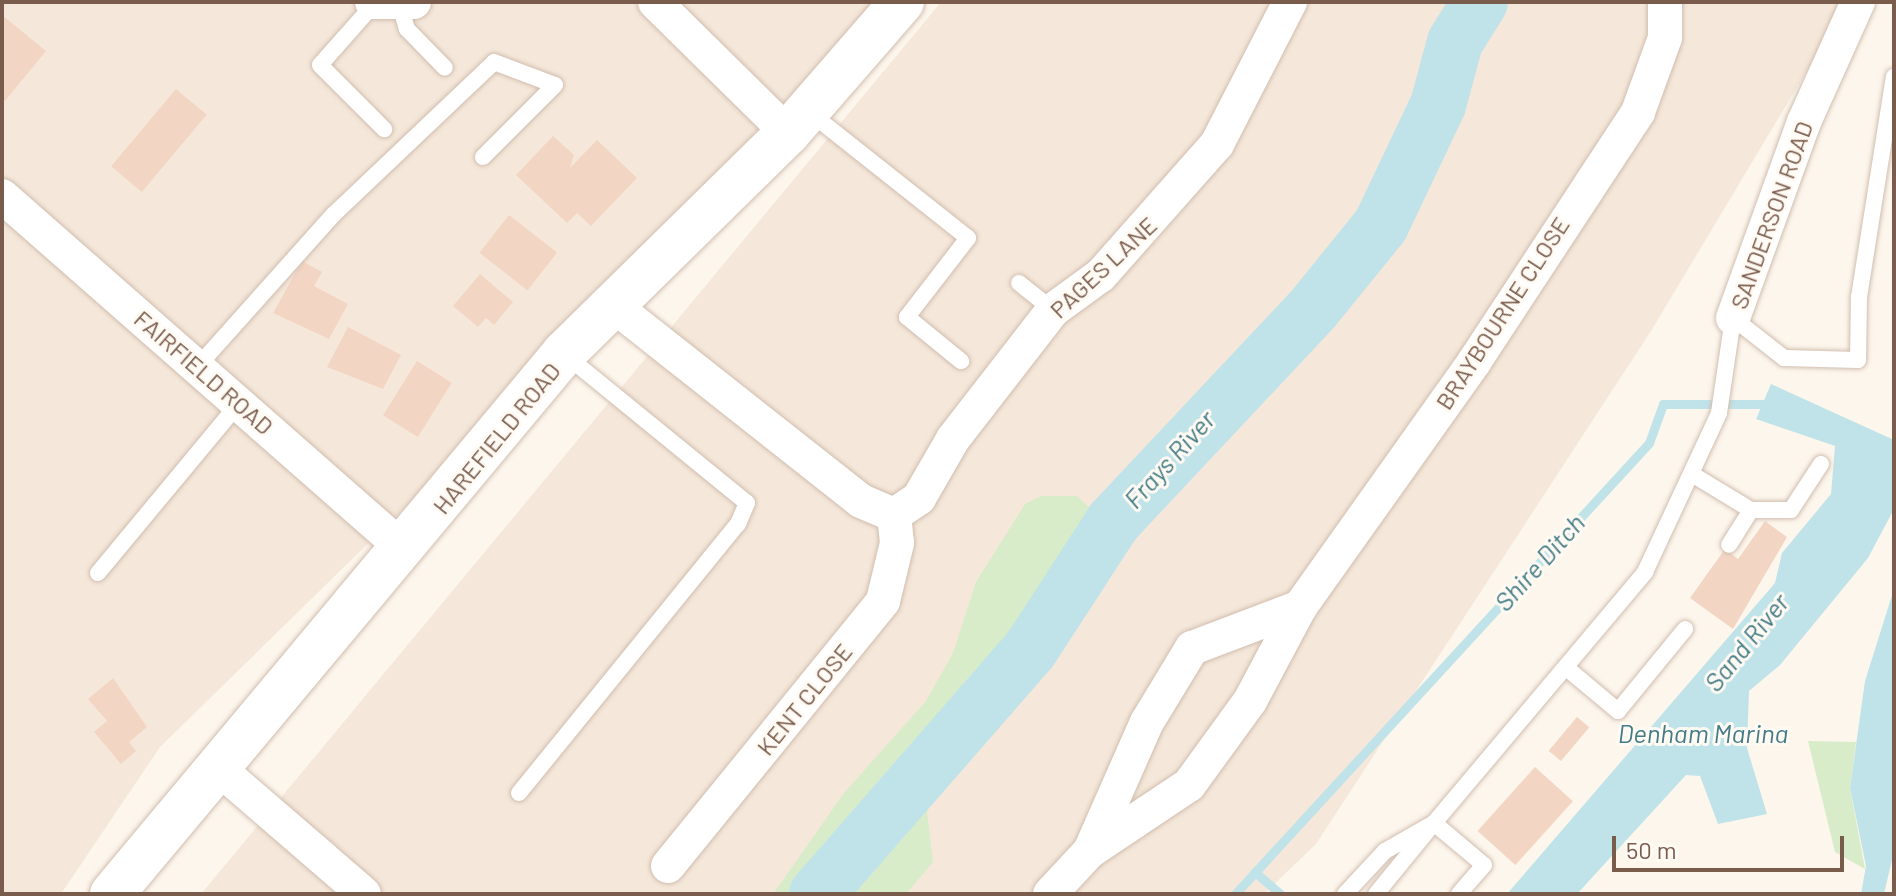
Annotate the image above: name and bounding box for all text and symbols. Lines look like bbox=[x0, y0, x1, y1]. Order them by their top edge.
street label: SANDERSON ROAD bbox=[1724, 117, 1818, 313]
street label: PAGES LANE bbox=[1044, 210, 1162, 324]
street label: BRAYBOURNE CLOSE bbox=[1429, 211, 1575, 415]
street label: FAIRFIELD ROAD bbox=[129, 304, 279, 440]
street label: HAREFIELD ROAD bbox=[426, 357, 566, 519]
water label: Frays River bbox=[1117, 404, 1221, 514]
water label: Shire Ditch bbox=[1487, 507, 1591, 617]
water label: Sand River bbox=[1697, 587, 1795, 697]
street label: KENT CLOSE bbox=[750, 637, 858, 761]
water label: Denham Marina bbox=[1618, 717, 1788, 749]
scale bar bbox=[1616, 820, 1848, 870]
text: 50 m bbox=[1626, 835, 1677, 864]

